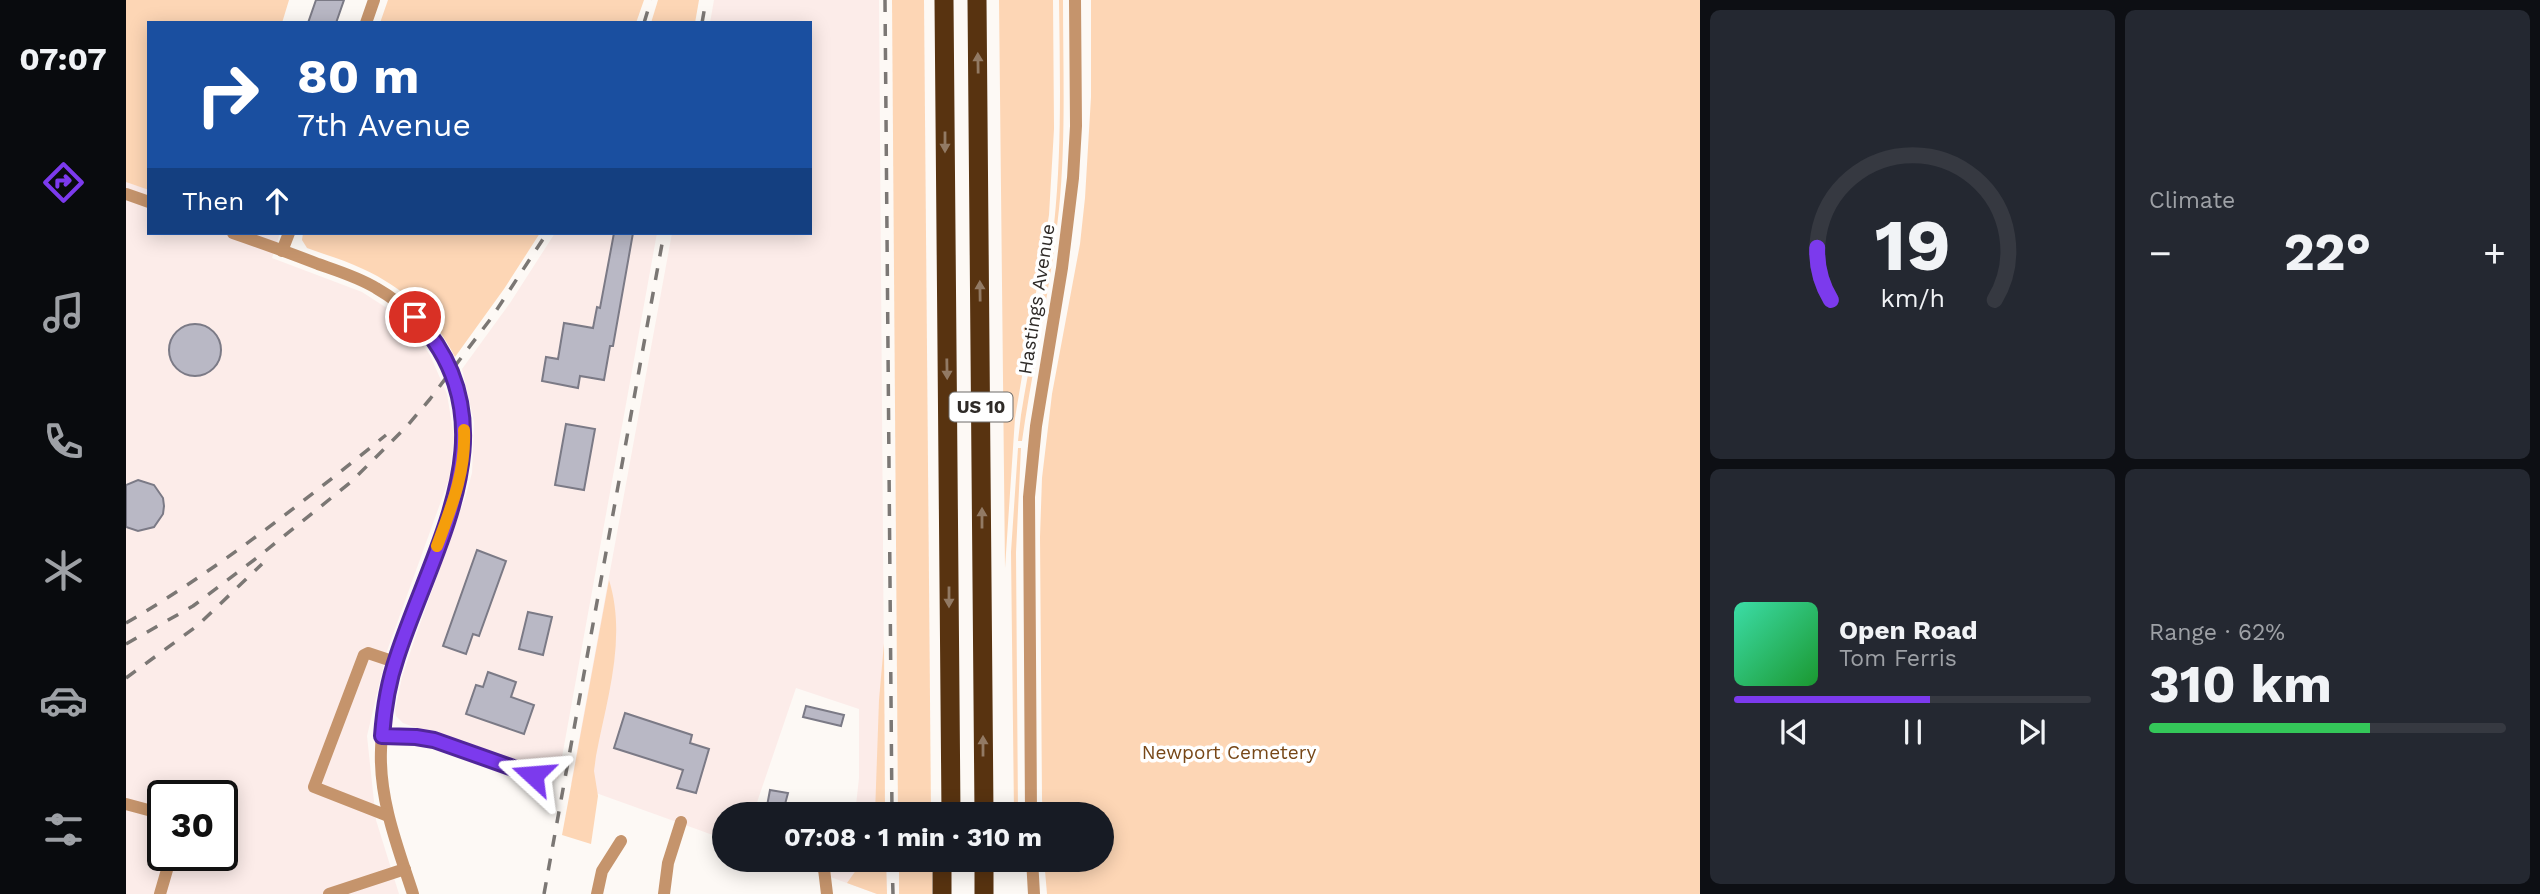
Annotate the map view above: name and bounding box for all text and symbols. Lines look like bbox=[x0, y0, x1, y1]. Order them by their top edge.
text: 07:07 bbox=[19, 40, 107, 78]
text: 80 m bbox=[297, 47, 419, 105]
icon: right bbox=[182, 49, 273, 140]
one-way arrow bbox=[972, 52, 983, 74]
text: 7th Avenue bbox=[297, 106, 471, 144]
one-way arrow bbox=[940, 131, 951, 153]
icon: directions bbox=[39, 158, 88, 207]
icon: ahead bbox=[258, 182, 296, 220]
text: Then bbox=[182, 186, 244, 216]
text: Climate bbox=[2149, 187, 2235, 214]
text: 19 bbox=[1874, 203, 1951, 289]
street label: Hastings Avenue bbox=[1013, 222, 1060, 376]
text: 22° bbox=[2284, 222, 2371, 283]
text: − bbox=[2149, 231, 2172, 275]
text: + bbox=[2483, 231, 2506, 275]
one-way arrow bbox=[974, 279, 986, 301]
text: km/h bbox=[1880, 284, 1945, 313]
pin bbox=[385, 287, 445, 347]
icon: music bbox=[39, 288, 88, 337]
icon: arrive bbox=[396, 298, 434, 336]
one-way arrow bbox=[942, 358, 953, 380]
road number: US 10 bbox=[950, 393, 1012, 422]
icon: phone bbox=[39, 417, 88, 466]
one-way arrow bbox=[976, 507, 988, 529]
icon: climate bbox=[39, 546, 88, 595]
one-way arrow bbox=[943, 586, 955, 608]
text: Open Road bbox=[1839, 615, 1977, 645]
text: Range · 62% bbox=[2149, 619, 2285, 646]
text: Tom Ferris bbox=[1839, 645, 1957, 672]
text: 310 km bbox=[2149, 654, 2332, 715]
icon: car bbox=[39, 676, 88, 725]
icon: previous bbox=[1775, 713, 1813, 751]
icon: pause bbox=[1894, 713, 1932, 751]
icon: next bbox=[2013, 713, 2051, 751]
one-way arrow bbox=[977, 734, 989, 756]
position arrow bbox=[496, 738, 570, 812]
park label: Newport Cemetery bbox=[1142, 741, 1316, 764]
speed limit sign: 30 bbox=[147, 780, 238, 871]
icon: filters bbox=[39, 805, 88, 854]
text: 07:08 · 1 min · 310 m bbox=[784, 822, 1042, 852]

